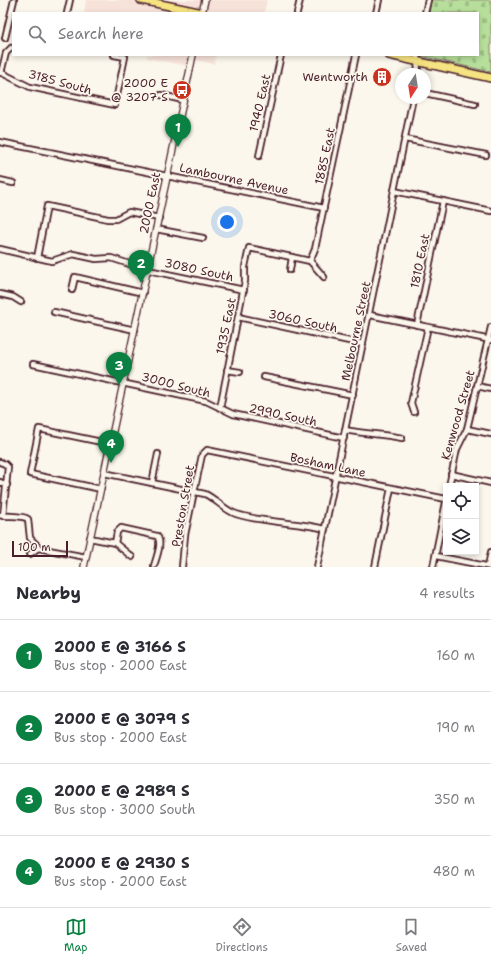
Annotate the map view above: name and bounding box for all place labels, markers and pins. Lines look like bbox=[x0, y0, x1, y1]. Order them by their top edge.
building icon: Wentworth bbox=[371, 66, 393, 88]
place label: Wentworth bbox=[303, 69, 368, 85]
place label: 2000 E @ 3207 S bbox=[111, 75, 168, 105]
bus stop icon: 2000 E @ 3207 S bbox=[171, 79, 193, 101]
pin: 1 bbox=[165, 114, 191, 147]
pin: 2 bbox=[128, 250, 154, 283]
pin: 3 bbox=[106, 352, 132, 385]
pin: 4 bbox=[98, 430, 124, 463]

